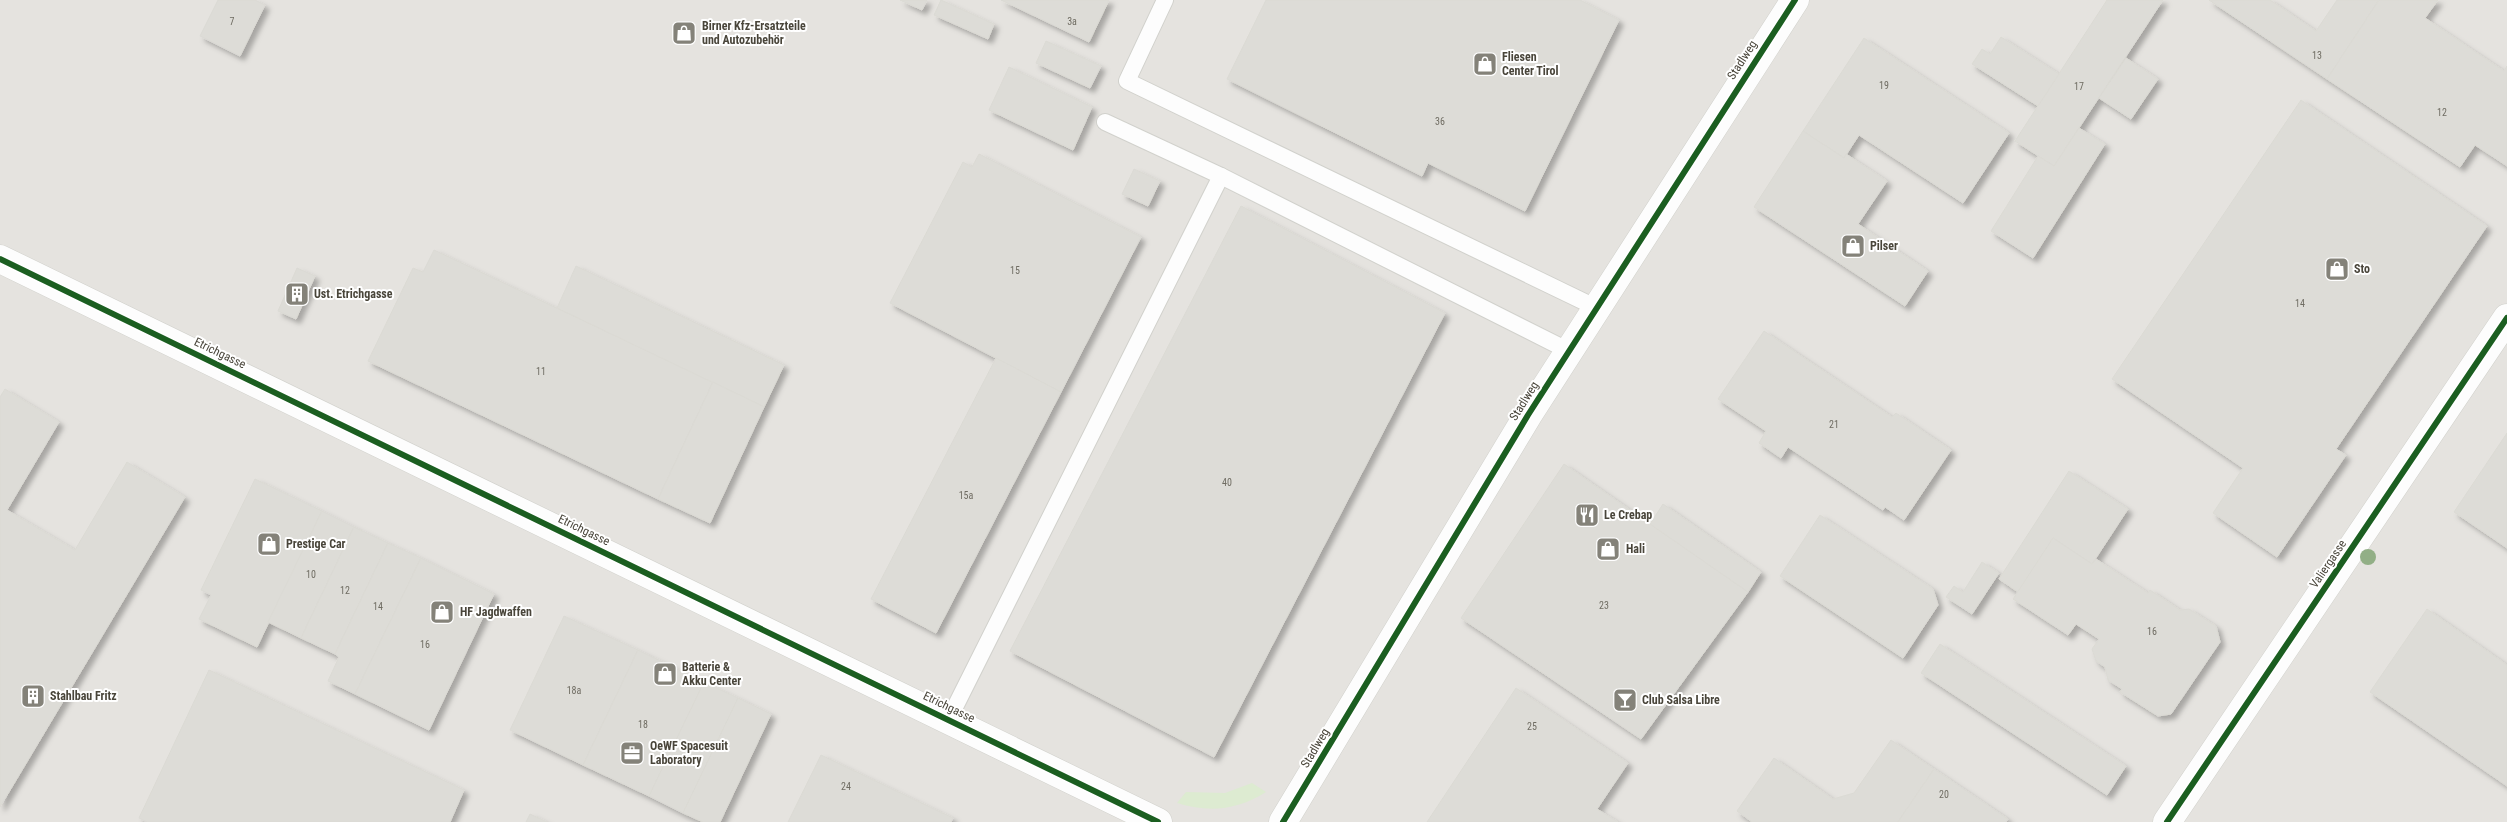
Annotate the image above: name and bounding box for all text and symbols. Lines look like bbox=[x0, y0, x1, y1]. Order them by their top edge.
house number: 7 bbox=[230, 16, 235, 27]
house number: 3a bbox=[1067, 16, 1077, 27]
place label: Birner Kfz-Ersatzteile und Autozubehör bbox=[702, 19, 806, 47]
shop icon: Birner Kfz-Ersatzteile und Autozubehör bbox=[671, 20, 697, 46]
street label: Stadlweg bbox=[1724, 38, 1760, 82]
place label: Fliesen Center Tirol bbox=[1502, 50, 1559, 78]
house number: 13 bbox=[2312, 50, 2322, 61]
shop icon: Fliesen Center Tirol bbox=[1472, 51, 1498, 77]
house number: 19 bbox=[1879, 80, 1889, 91]
house number: 17 bbox=[2074, 81, 2084, 92]
house number: 12 bbox=[2437, 107, 2447, 118]
house number: 36 bbox=[1435, 116, 1445, 127]
shop icon: Pilser bbox=[1840, 233, 1866, 259]
place label: Pilser bbox=[1870, 239, 1898, 253]
shop icon: Sto bbox=[2324, 256, 2350, 282]
place label: Sto bbox=[2354, 262, 2370, 276]
house number: 15 bbox=[1010, 265, 1020, 276]
building icon: Ust. Etrichgasse bbox=[284, 281, 310, 307]
place label: Ust. Etrichgasse bbox=[314, 287, 393, 301]
house number: 14 bbox=[2295, 298, 2305, 309]
street label: Etrichgasse bbox=[192, 335, 248, 372]
house number: 11 bbox=[536, 366, 546, 377]
street label: Stadlweg bbox=[1507, 379, 1542, 423]
house number: 21 bbox=[1829, 419, 1839, 430]
house number: 40 bbox=[1222, 477, 1232, 488]
house number: 15a bbox=[959, 490, 974, 501]
restaurant icon: Le Crebap bbox=[1574, 502, 1600, 528]
place label: Le Crebap bbox=[1604, 508, 1652, 522]
street label: Etrichgasse bbox=[556, 512, 612, 549]
shop icon: Prestige Car bbox=[256, 531, 282, 557]
shop icon: Hali bbox=[1595, 536, 1621, 562]
place label: Prestige Car bbox=[286, 537, 346, 551]
street label: Valiergasse bbox=[2307, 537, 2349, 591]
place label: Hali bbox=[1626, 542, 1645, 556]
house number: 10 bbox=[306, 569, 316, 580]
house number: 12 bbox=[340, 585, 350, 596]
shop icon: HF Jagdwaffen bbox=[429, 599, 455, 625]
house number: 23 bbox=[1599, 600, 1609, 611]
house number: 14 bbox=[373, 601, 383, 612]
place label: HF Jagdwaffen bbox=[460, 605, 532, 619]
house number: 16 bbox=[2147, 626, 2157, 637]
house number: 16 bbox=[420, 639, 430, 650]
place label: Batterie & Akku Center bbox=[682, 660, 741, 688]
shop icon: Batterie & Akku Center bbox=[652, 661, 678, 687]
building icon: Stahlbau Fritz bbox=[20, 683, 46, 709]
house number: 18a bbox=[567, 685, 582, 696]
bar icon: Club Salsa Libre bbox=[1612, 687, 1638, 713]
place label: Stahlbau Fritz bbox=[50, 689, 117, 703]
street label: Etrichgasse bbox=[921, 689, 977, 726]
place label: Club Salsa Libre bbox=[1642, 693, 1720, 707]
house number: 18 bbox=[638, 719, 648, 730]
house number: 25 bbox=[1527, 721, 1537, 732]
street label: Stadlweg bbox=[1298, 726, 1332, 770]
place label: OeWF Spacesuit Laboratory bbox=[650, 739, 728, 767]
office icon: OeWF Spacesuit Laboratory bbox=[619, 740, 645, 766]
house number: 24 bbox=[841, 781, 851, 792]
house number: 20 bbox=[1939, 789, 1949, 800]

